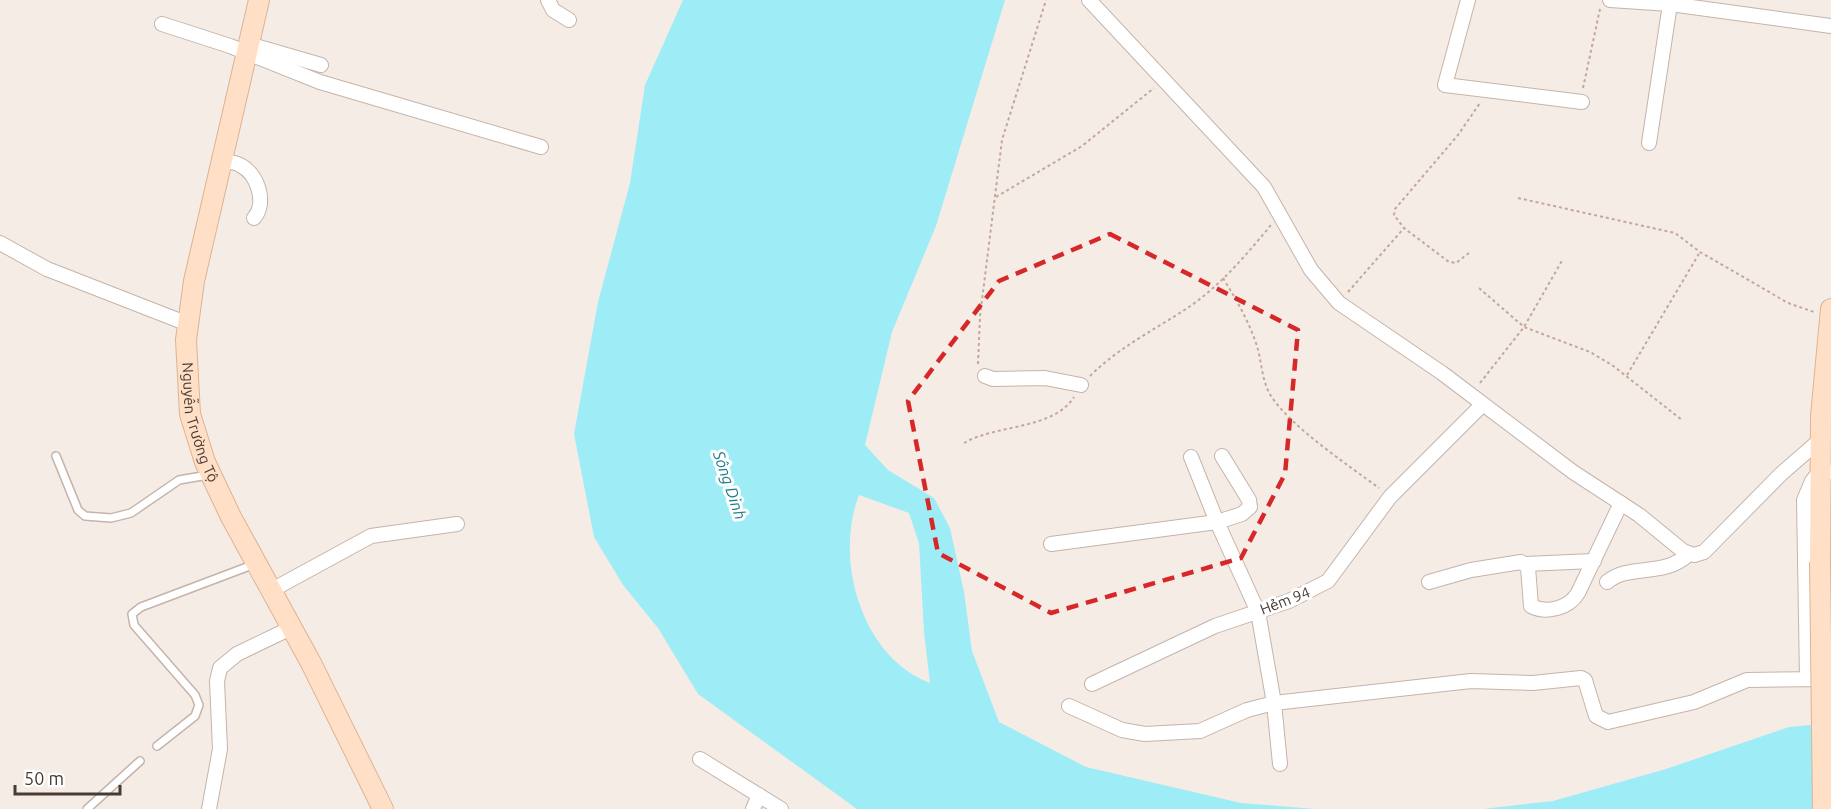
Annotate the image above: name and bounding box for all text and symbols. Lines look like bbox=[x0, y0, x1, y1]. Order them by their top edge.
street label: Nguyễn Trường Tộ bbox=[179, 362, 222, 485]
water label: Sông Dinh bbox=[710, 447, 750, 522]
street label: Hẻm 94 bbox=[1257, 583, 1312, 618]
scale bar bbox=[15, 758, 120, 796]
text: 50 m bbox=[24, 768, 64, 788]

